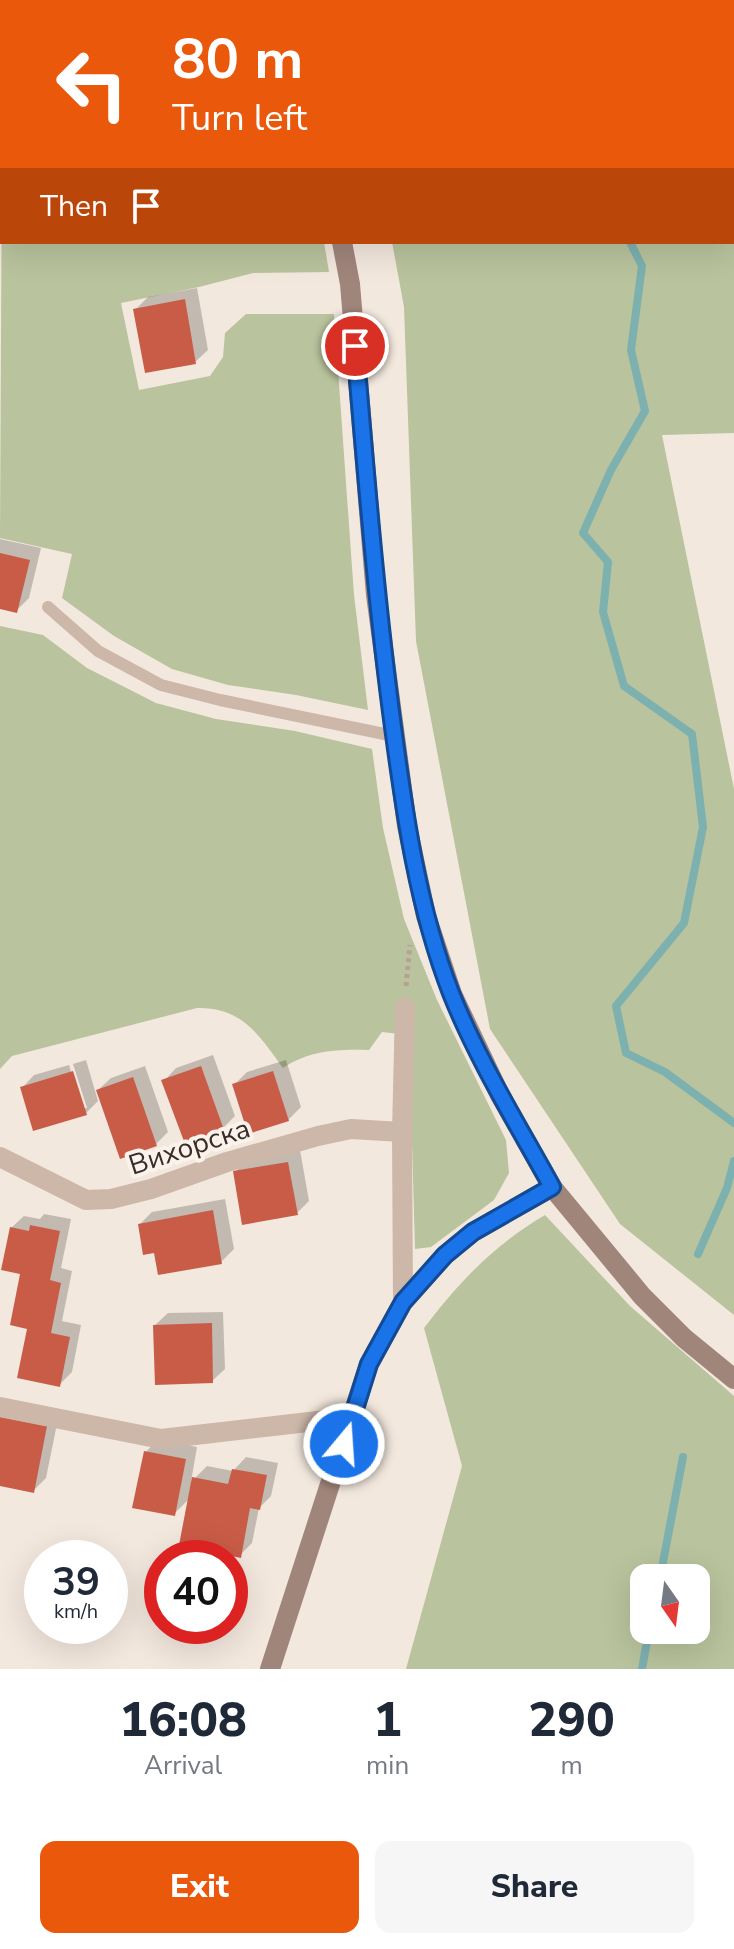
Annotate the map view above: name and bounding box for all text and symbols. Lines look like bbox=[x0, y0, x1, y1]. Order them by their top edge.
text: 80 m bbox=[172, 21, 303, 98]
icon: left bbox=[40, 32, 144, 136]
text: Turn left bbox=[172, 94, 307, 143]
icon: arrive bbox=[124, 184, 168, 228]
text: Then bbox=[40, 186, 108, 227]
pin bbox=[321, 312, 389, 380]
icon: arrive bbox=[333, 324, 377, 368]
street label: Вихорска bbox=[124, 1109, 255, 1184]
position arrow bbox=[302, 1402, 386, 1486]
speed limit sign: 40 bbox=[144, 1540, 248, 1644]
text: 39 bbox=[52, 1555, 100, 1609]
north arrow bbox=[630, 1564, 710, 1644]
map controls bbox=[630, 1564, 710, 1644]
text: km/h bbox=[54, 1598, 98, 1625]
text: 16:08 bbox=[119, 1687, 247, 1753]
text: 1 bbox=[373, 1687, 402, 1753]
text: 290 bbox=[528, 1687, 615, 1753]
text: Arrival bbox=[144, 1748, 222, 1783]
text: min bbox=[366, 1748, 409, 1783]
text: m bbox=[560, 1748, 583, 1783]
button: Exit bbox=[40, 1841, 359, 1933]
button: Share bbox=[375, 1841, 694, 1933]

